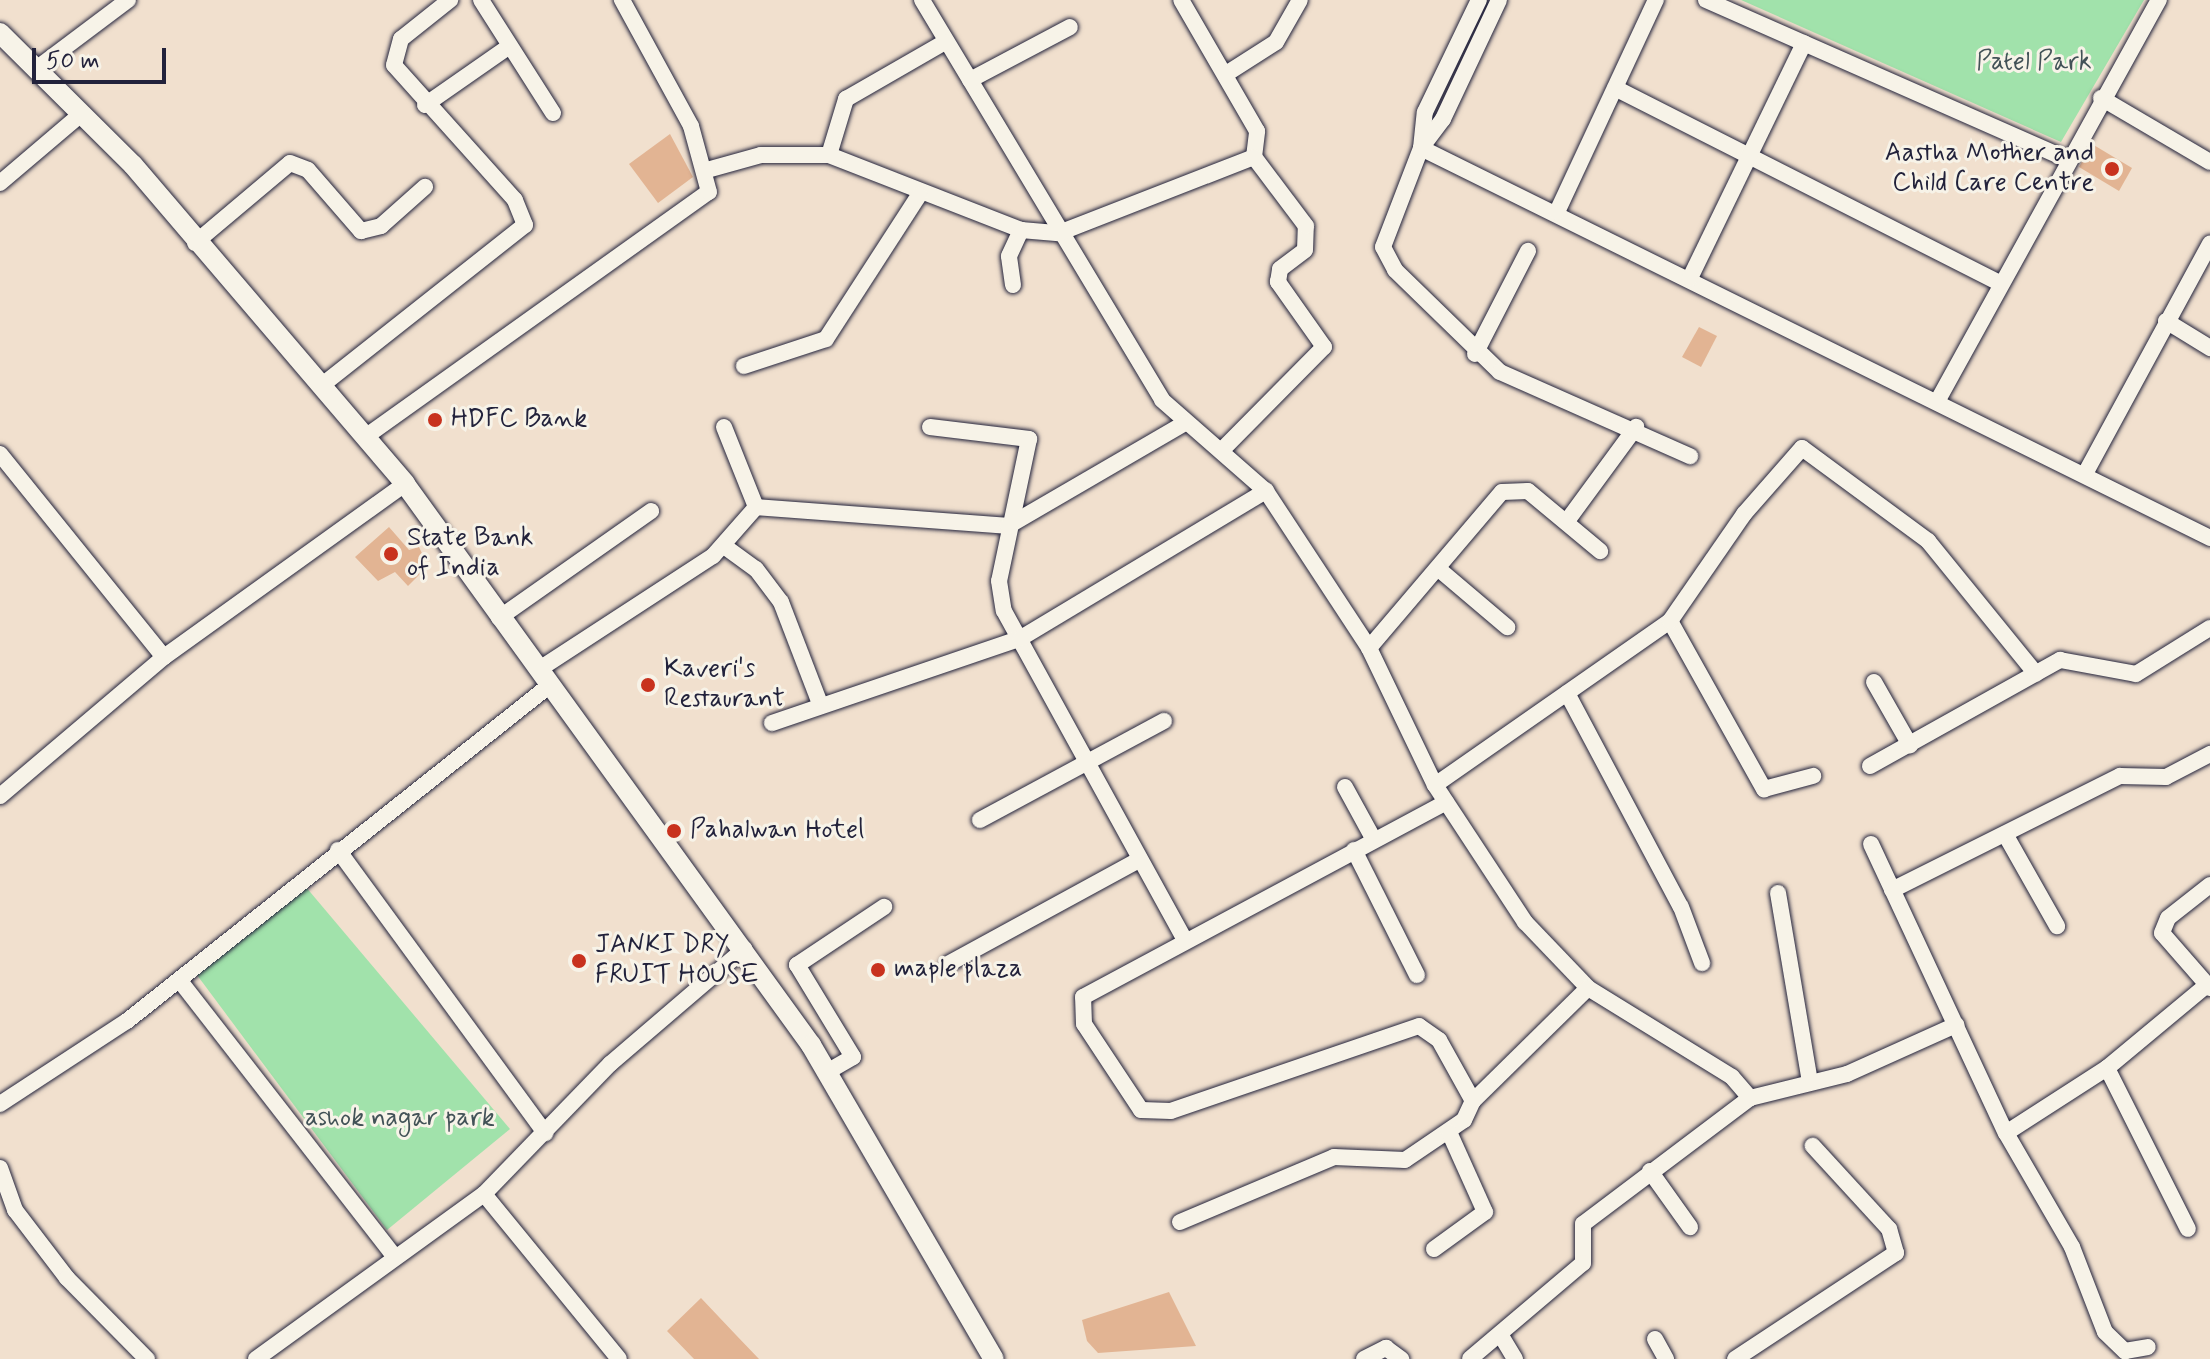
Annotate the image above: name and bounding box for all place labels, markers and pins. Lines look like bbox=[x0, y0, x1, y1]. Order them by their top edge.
place label: Aastha Mother and Child Care Centre bbox=[1887, 138, 2094, 200]
marker: Aastha Mother and Child Care Centre bbox=[2101, 158, 2123, 180]
place label: HDFC Bank bbox=[451, 404, 582, 436]
marker: HDFC Bank bbox=[426, 411, 444, 429]
place label: State Bank of India bbox=[407, 523, 531, 584]
marker: State Bank of India bbox=[382, 545, 400, 563]
place label: Kaveri's Restaurant bbox=[664, 654, 785, 716]
marker: Kaveri's Restaurant bbox=[639, 676, 657, 694]
place label: Pahalwan Hotel bbox=[690, 815, 858, 847]
marker: Pahalwan Hotel bbox=[665, 822, 683, 840]
place label: JANKI DRY FRUIT HOUSE bbox=[595, 930, 757, 992]
marker: JANKI DRY FRUIT HOUSE bbox=[570, 952, 588, 970]
place label: maple plaza bbox=[894, 954, 1020, 986]
marker: maple plaza bbox=[869, 961, 887, 979]

